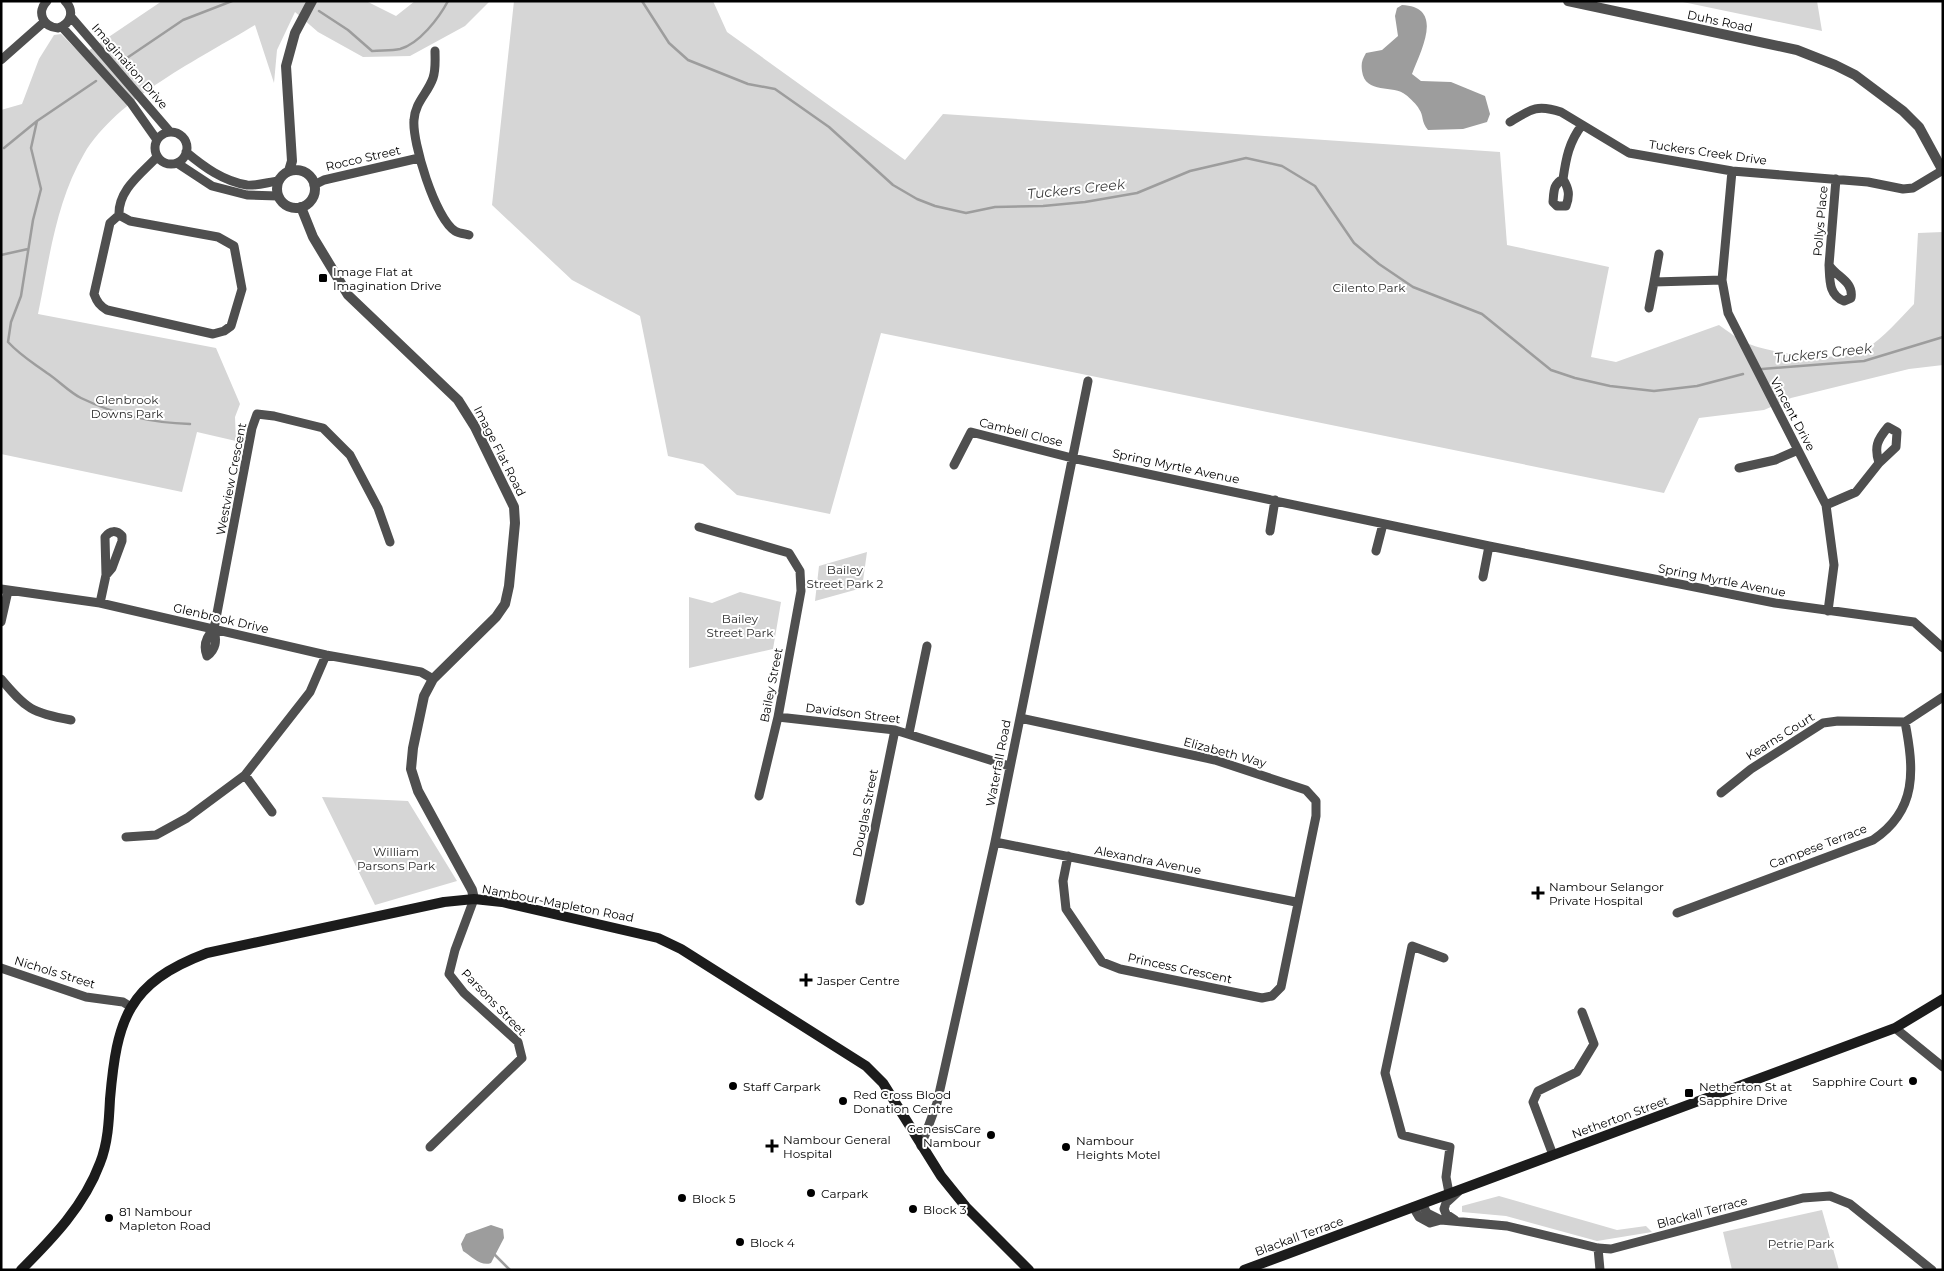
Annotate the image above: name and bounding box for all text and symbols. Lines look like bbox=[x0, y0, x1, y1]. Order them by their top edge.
street label: Duhs Road bbox=[1686, 7, 1754, 35]
street label: Imagination Drive bbox=[89, 20, 171, 112]
street label: Tuckers Creek Drive bbox=[1648, 136, 1768, 168]
street label: Rocco Street bbox=[324, 142, 402, 174]
water label: Tuckers Creek bbox=[1026, 175, 1127, 203]
street label: Pollys Place bbox=[1809, 185, 1831, 257]
place label: Image Flat at Imagination Drive bbox=[333, 264, 441, 293]
marker: Image Flat at Imagination Drive bbox=[317, 272, 329, 284]
park label: Cilento Park bbox=[1332, 280, 1406, 295]
water label: Tuckers Creek bbox=[1773, 339, 1874, 367]
street label: Vincent Drive bbox=[1767, 375, 1819, 453]
park label: Glenbrook Downs Park bbox=[91, 392, 164, 421]
street label: Image Flat Road bbox=[471, 403, 529, 499]
street label: Cambell Close bbox=[978, 414, 1064, 450]
street label: Westview Crescent bbox=[213, 421, 249, 536]
street label: Spring Myrtle Avenue bbox=[1111, 445, 1241, 487]
street label: Spring Myrtle Avenue bbox=[1657, 560, 1787, 600]
park label: Bailey Street Park 2 bbox=[807, 562, 884, 591]
street label: Glenbrook Drive bbox=[172, 600, 270, 636]
park label: Bailey Street Park bbox=[707, 611, 774, 640]
street label: Bailey Street bbox=[756, 646, 786, 724]
street label: Davidson Street bbox=[805, 700, 902, 726]
street label: Kearns Court bbox=[1743, 709, 1817, 763]
street label: Waterfall Road bbox=[982, 718, 1014, 808]
street label: Elizabeth Way bbox=[1182, 734, 1269, 770]
street label: Douglas Street bbox=[849, 768, 881, 858]
street label: Campese Terrace bbox=[1767, 820, 1869, 872]
street label: Alexandra Avenue bbox=[1093, 842, 1203, 878]
park label: William Parsons Park bbox=[357, 844, 436, 873]
place label: Nambour Selangor Private Hospital bbox=[1549, 879, 1664, 908]
street label: Nambour-Mapleton Road bbox=[481, 881, 635, 925]
marker: Nambour Selangor Private Hospital bbox=[1531, 886, 1545, 900]
street label: Princess Crescent bbox=[1126, 950, 1234, 986]
street label: Nichols Street bbox=[13, 953, 97, 991]
street label: Parsons Street bbox=[458, 965, 530, 1039]
marker: Jasper Centre bbox=[799, 973, 813, 987]
place label: Jasper Centre bbox=[816, 973, 900, 988]
place label: Sapphire Court bbox=[1812, 1074, 1903, 1089]
marker: Sapphire Court bbox=[1907, 1075, 1919, 1087]
place label: Staff Carpark bbox=[743, 1079, 822, 1094]
place label: Netherton St at Sapphire Drive bbox=[1699, 1079, 1792, 1108]
marker: Staff Carpark bbox=[727, 1080, 739, 1092]
place label: Red Cross Blood Donation Centre bbox=[853, 1087, 953, 1116]
marker: Netherton St at Sapphire Drive bbox=[1683, 1087, 1695, 1099]
street label: Netherton Street bbox=[1570, 1092, 1671, 1141]
marker: Red Cross Blood Donation Centre bbox=[837, 1095, 849, 1107]
place label: GenesisCare Nambour bbox=[907, 1121, 981, 1150]
marker: GenesisCare Nambour bbox=[985, 1129, 997, 1141]
place label: Nambour General Hospital bbox=[783, 1132, 891, 1161]
place label: Nambour Heights Motel bbox=[1076, 1133, 1161, 1162]
marker: Nambour General Hospital bbox=[765, 1139, 779, 1153]
marker: Nambour Heights Motel bbox=[1060, 1141, 1072, 1153]
place label: Carpark bbox=[821, 1186, 869, 1201]
marker: Carpark bbox=[805, 1187, 817, 1199]
place label: Block 5 bbox=[692, 1191, 736, 1206]
marker: Block 5 bbox=[676, 1192, 688, 1204]
street label: Blackall Terrace bbox=[1655, 1193, 1749, 1231]
place label: Block 3 bbox=[923, 1202, 967, 1217]
marker: Block 3 bbox=[907, 1203, 919, 1215]
place label: 81 Nambour Mapleton Road bbox=[119, 1204, 211, 1233]
marker: 81 Nambour Mapleton Road bbox=[103, 1212, 115, 1224]
street label: Blackall Terrace bbox=[1253, 1213, 1345, 1259]
place label: Block 4 bbox=[750, 1235, 795, 1250]
marker: Block 4 bbox=[734, 1236, 746, 1248]
park label: Petrie Park bbox=[1768, 1236, 1835, 1251]

